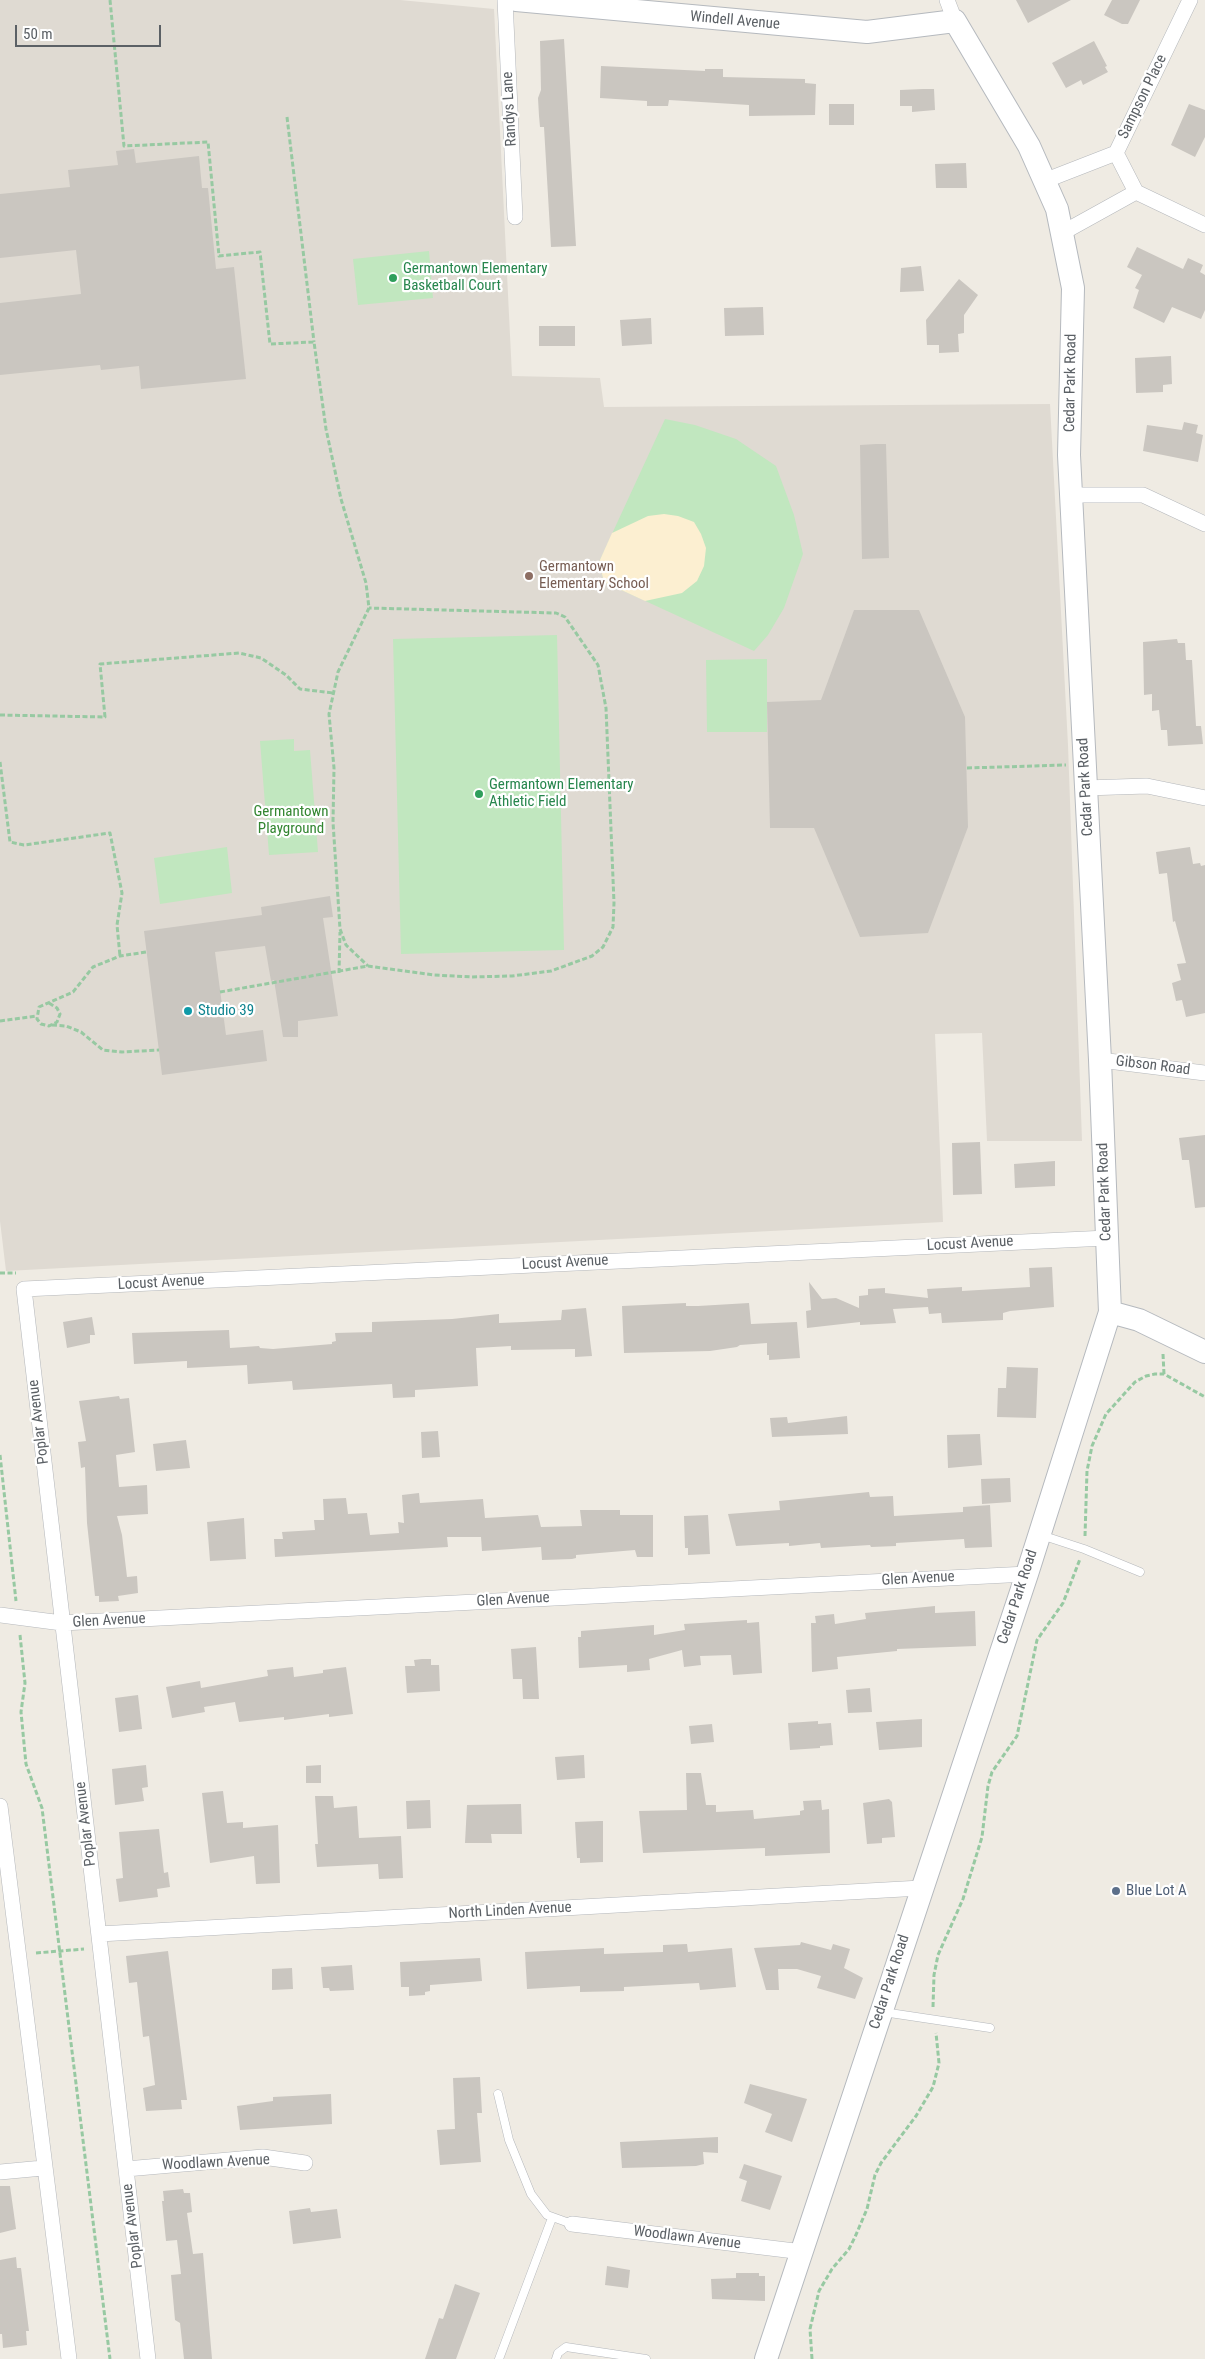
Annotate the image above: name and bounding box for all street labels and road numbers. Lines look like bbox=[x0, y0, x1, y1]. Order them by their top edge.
street label: Windell Avenue bbox=[689, 8, 781, 34]
street label: Sampson Place bbox=[1115, 52, 1171, 142]
street label: Randys Lane bbox=[499, 71, 521, 147]
street label: Cedar Park Road bbox=[1061, 334, 1081, 432]
street label: Cedar Park Road bbox=[1074, 737, 1098, 837]
street label: Gibson Road bbox=[1115, 1053, 1191, 1079]
street label: Cedar Park Road bbox=[1094, 1142, 1116, 1242]
street label: Locust Avenue bbox=[926, 1233, 1014, 1255]
street label: Locust Avenue bbox=[521, 1252, 609, 1274]
street label: Locust Avenue bbox=[117, 1272, 205, 1294]
street label: Poplar Avenue bbox=[25, 1379, 53, 1465]
street label: Cedar Park Road bbox=[994, 1547, 1042, 1647]
street label: Glen Avenue bbox=[881, 1568, 955, 1590]
street label: Glen Avenue bbox=[476, 1589, 550, 1611]
street label: Glen Avenue bbox=[72, 1610, 146, 1632]
street label: Poplar Avenue bbox=[72, 1781, 100, 1867]
street label: North Linden Avenue bbox=[448, 1899, 572, 1923]
street label: Cedar Park Road bbox=[866, 1932, 914, 2032]
street label: Woodlawn Avenue bbox=[162, 2151, 270, 2175]
street label: Poplar Avenue bbox=[119, 2183, 147, 2269]
street label: Woodlawn Avenue bbox=[632, 2222, 742, 2254]

